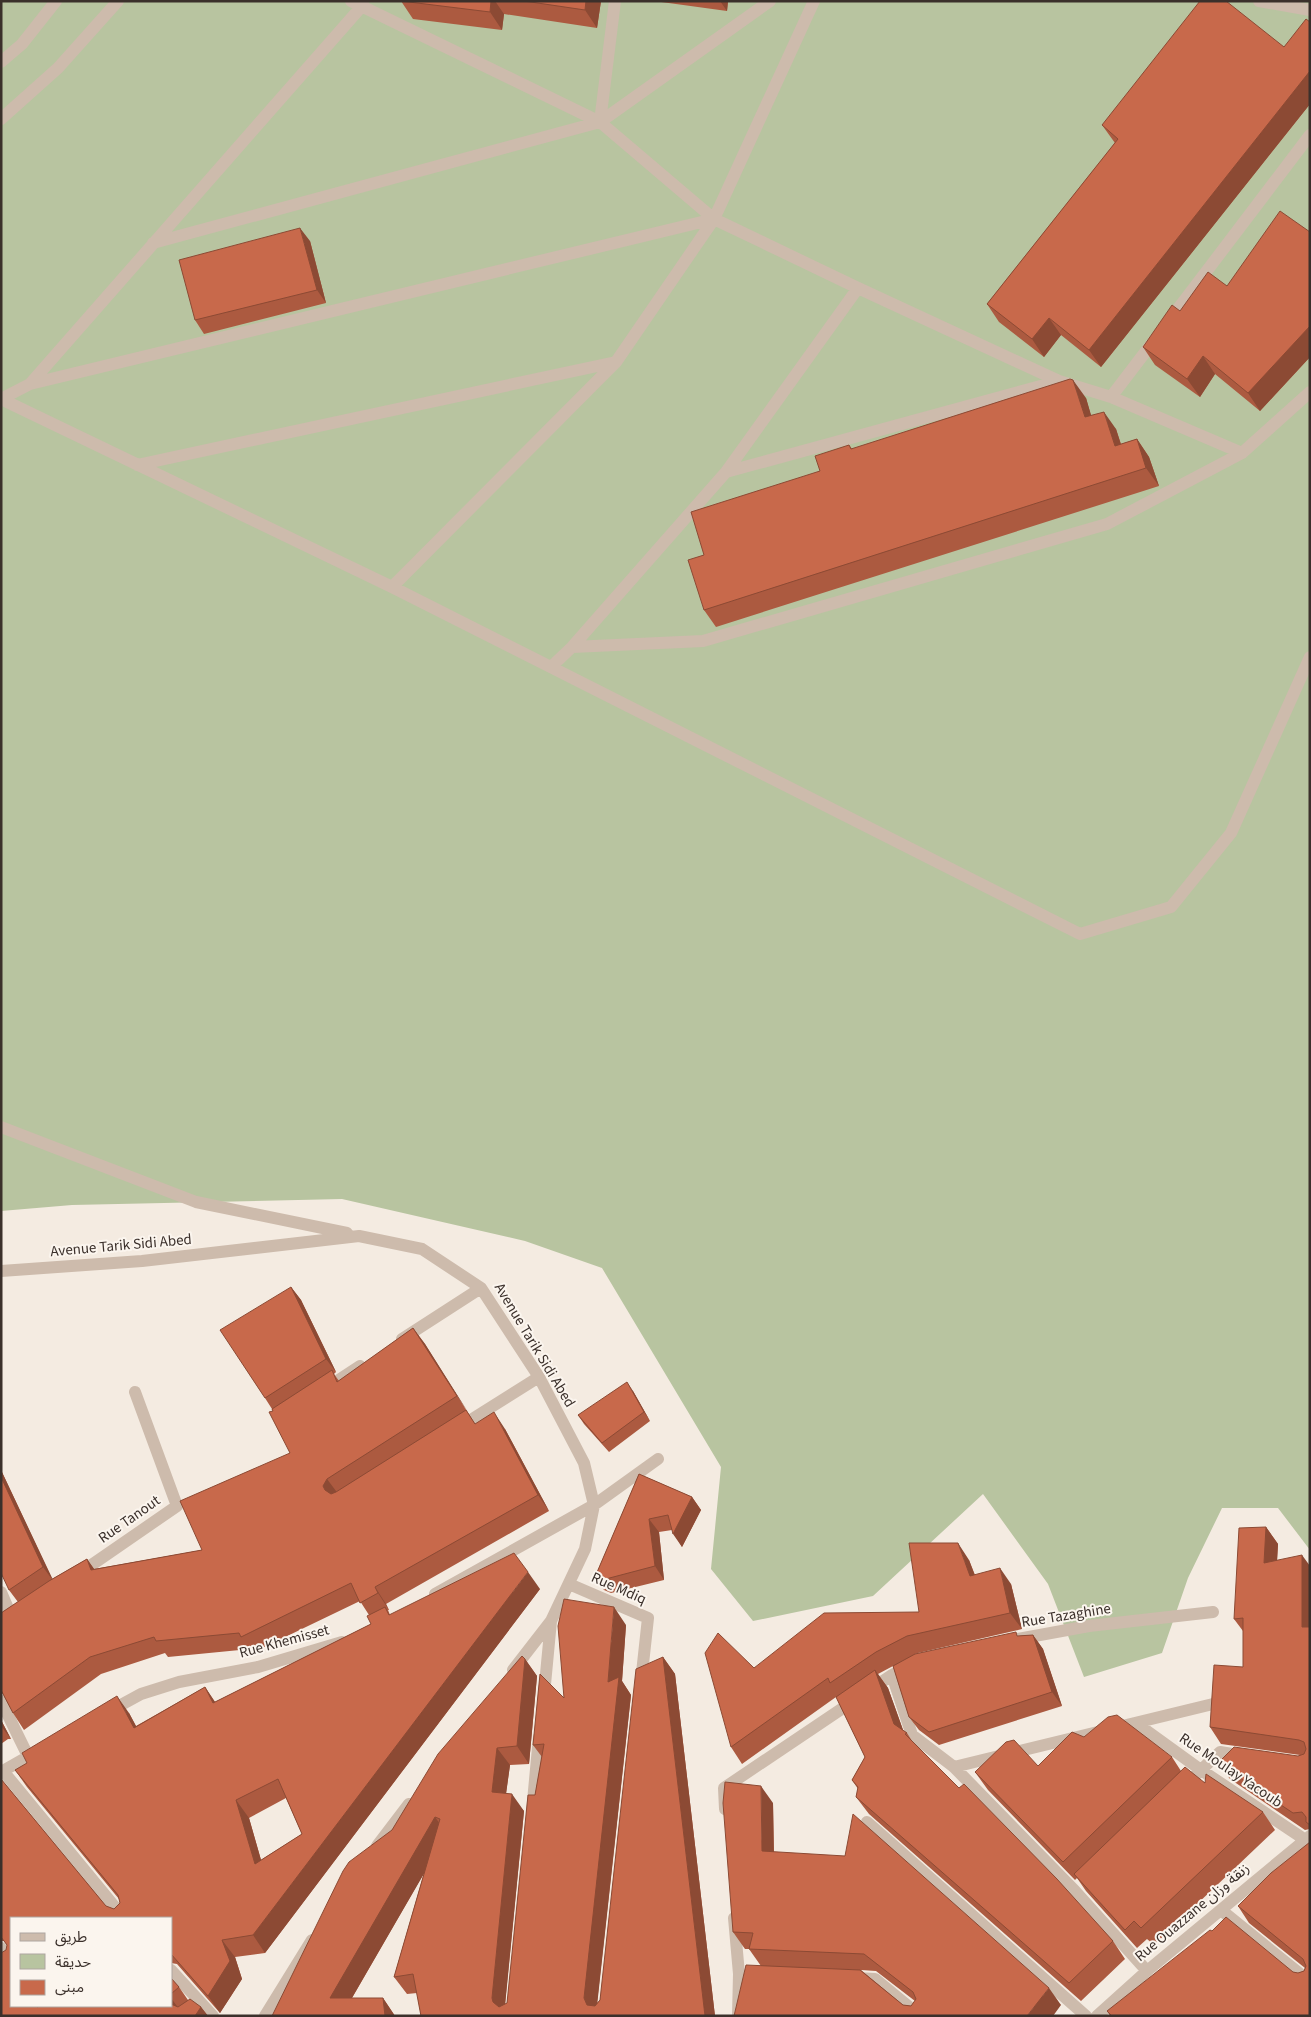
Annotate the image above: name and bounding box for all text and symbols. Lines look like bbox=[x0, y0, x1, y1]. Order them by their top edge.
street label: Avenue Tarik Sidi Abed bbox=[49, 1229, 193, 1262]
street label: Avenue Tarik Sidi Abed bbox=[489, 1279, 580, 1412]
street label: Rue Tanout bbox=[94, 1490, 164, 1548]
street label: Rue Mdiq bbox=[588, 1567, 650, 1610]
street label: Rue Tazaghine bbox=[1020, 1598, 1112, 1633]
street label: Rue Khemisset bbox=[237, 1619, 332, 1664]
street label: Rue Moulay Yacoub bbox=[1175, 1728, 1287, 1813]
street label: Rue Ouazzane زنقة وزان bbox=[1130, 1858, 1254, 1967]
legend bbox=[10, 1917, 172, 2007]
text: طريق bbox=[55, 1927, 87, 1948]
text: حديقة bbox=[55, 1952, 91, 1973]
text: مبنى bbox=[55, 1977, 84, 1998]

